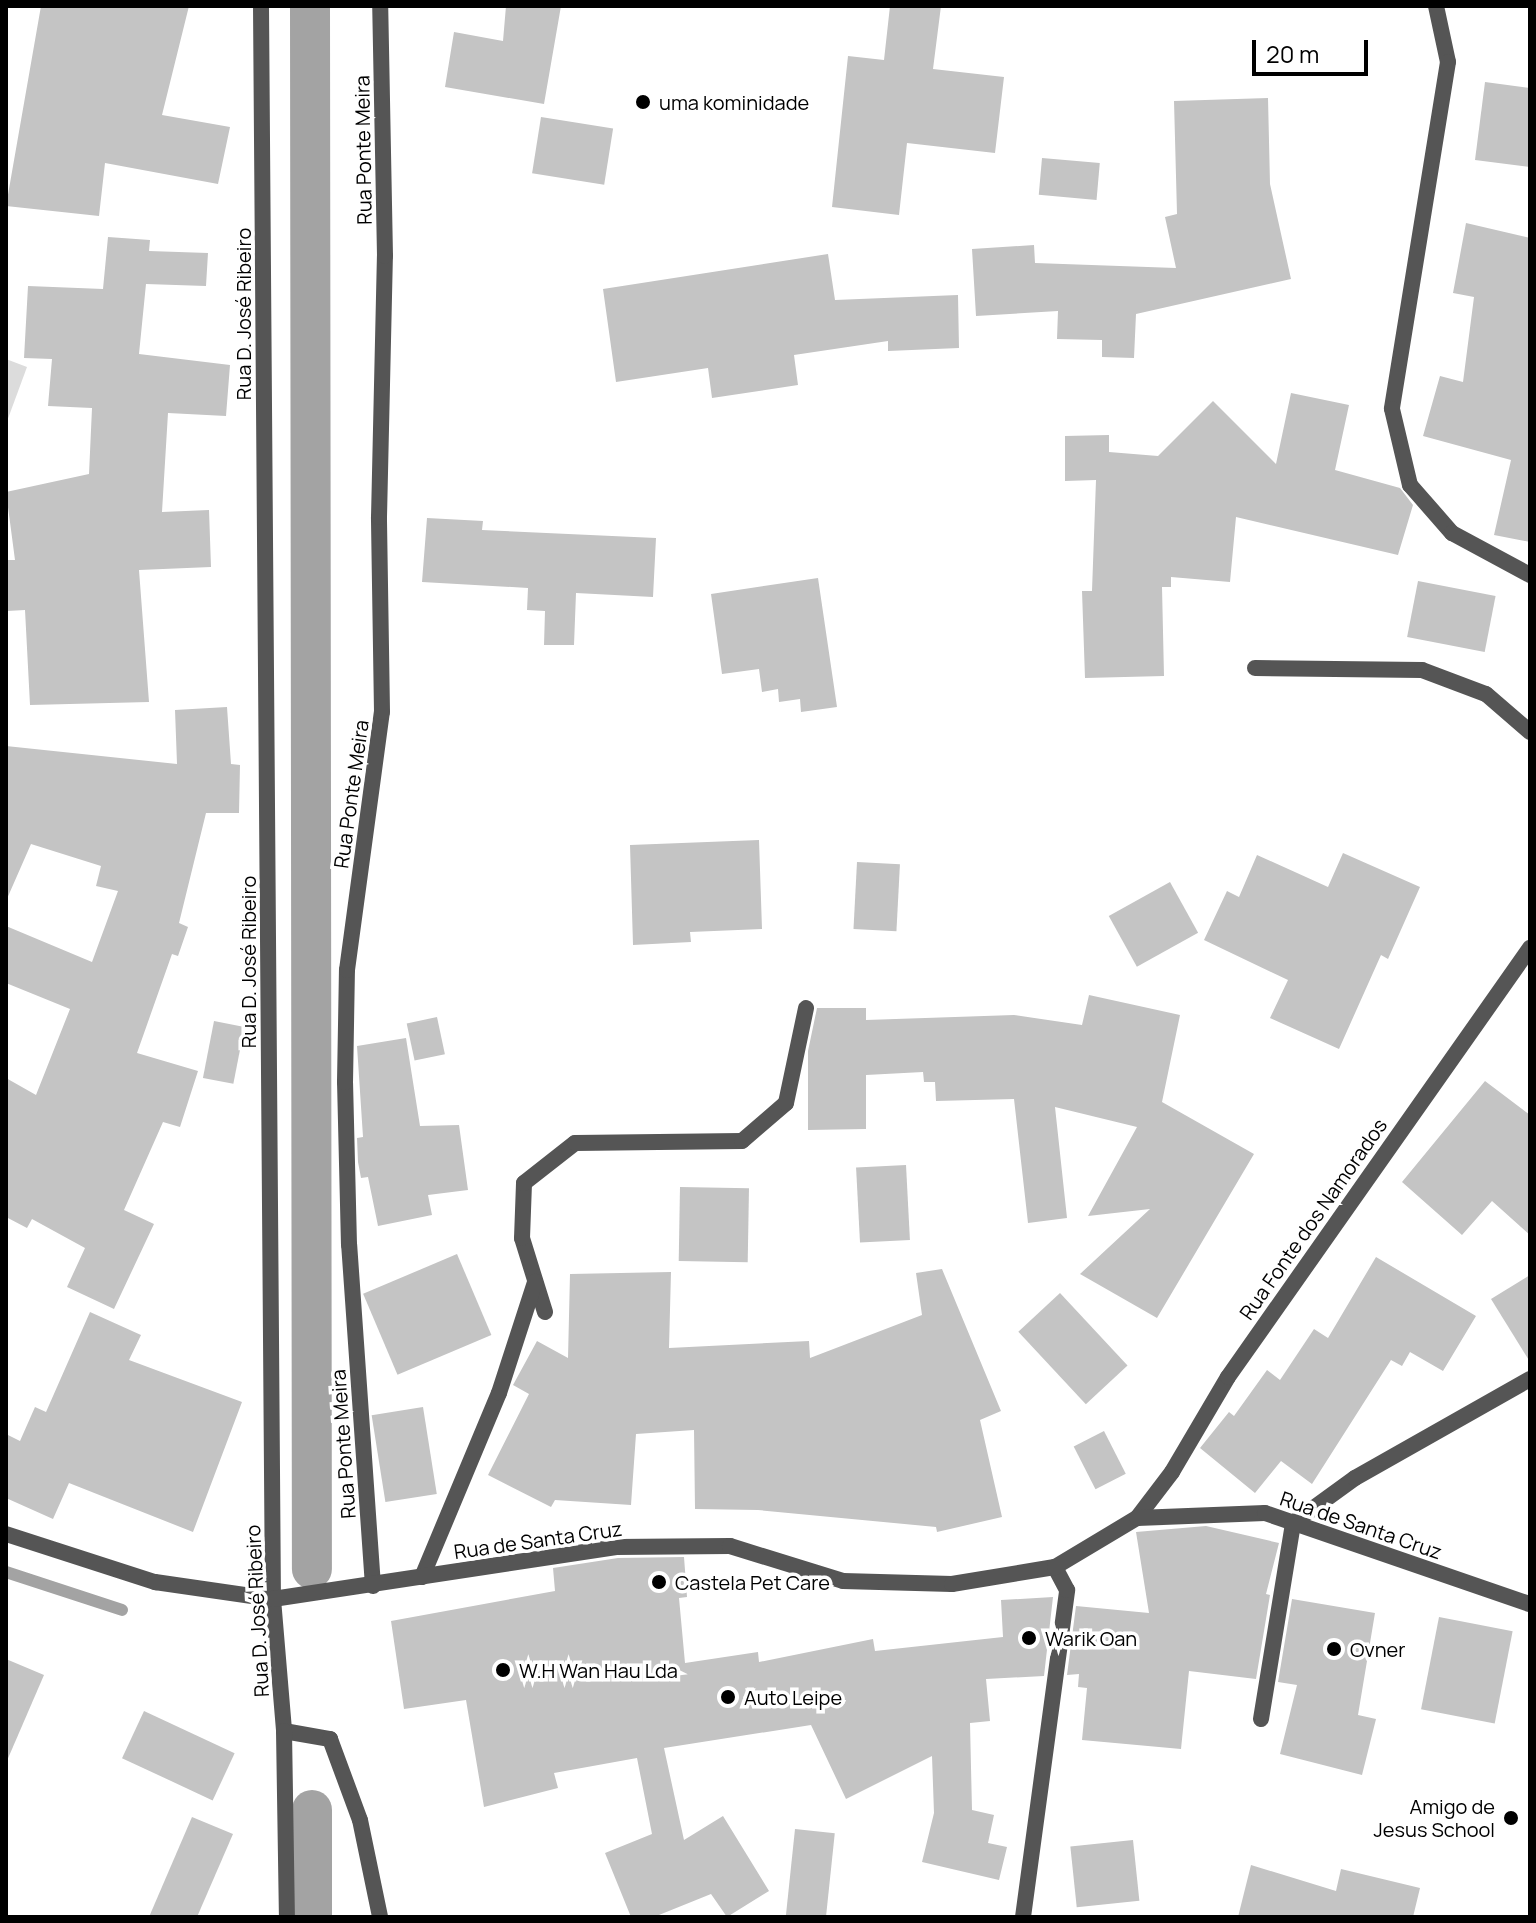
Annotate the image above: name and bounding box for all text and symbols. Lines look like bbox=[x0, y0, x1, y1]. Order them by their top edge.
scale bar bbox=[1256, 24, 1372, 74]
text: 20 m bbox=[1266, 37, 1319, 70]
street label: Rua Ponte Meira bbox=[350, 75, 376, 225]
place label: uma kominidade bbox=[659, 90, 809, 114]
marker: uma kominidade bbox=[634, 93, 652, 111]
street label: Rua D. José Ribeiro bbox=[231, 228, 255, 400]
street label: Rua Ponte Meira bbox=[329, 718, 373, 870]
street label: Rua D. José Ribeiro bbox=[236, 876, 260, 1048]
street label: Rua Fonte dos Namorados bbox=[1234, 1114, 1392, 1324]
street label: Rua Ponte Meira bbox=[326, 1368, 360, 1520]
street label: Rua de Santa Cruz bbox=[1277, 1486, 1445, 1564]
street label: Rua de Santa Cruz bbox=[452, 1516, 624, 1564]
street label: Rua D. José Ribeiro bbox=[240, 1524, 274, 1698]
place label: Castela Pet Care bbox=[675, 1570, 830, 1594]
marker: Castela Pet Care bbox=[650, 1573, 668, 1591]
place label: Warik Oan bbox=[1045, 1626, 1137, 1650]
marker: Warik Oan bbox=[1020, 1629, 1038, 1647]
place label: Ovner bbox=[1350, 1637, 1405, 1661]
marker: Ovner bbox=[1325, 1640, 1343, 1658]
place label: W.H Wan Hau Lda bbox=[519, 1658, 678, 1682]
marker: W.H Wan Hau Lda bbox=[494, 1661, 512, 1679]
place label: Auto Leipe bbox=[744, 1685, 842, 1709]
marker: Auto Leipe bbox=[719, 1688, 737, 1706]
place label: Amigo de Jesus School bbox=[1374, 1794, 1495, 1841]
marker: Amigo de Jesus School bbox=[1502, 1809, 1520, 1827]

